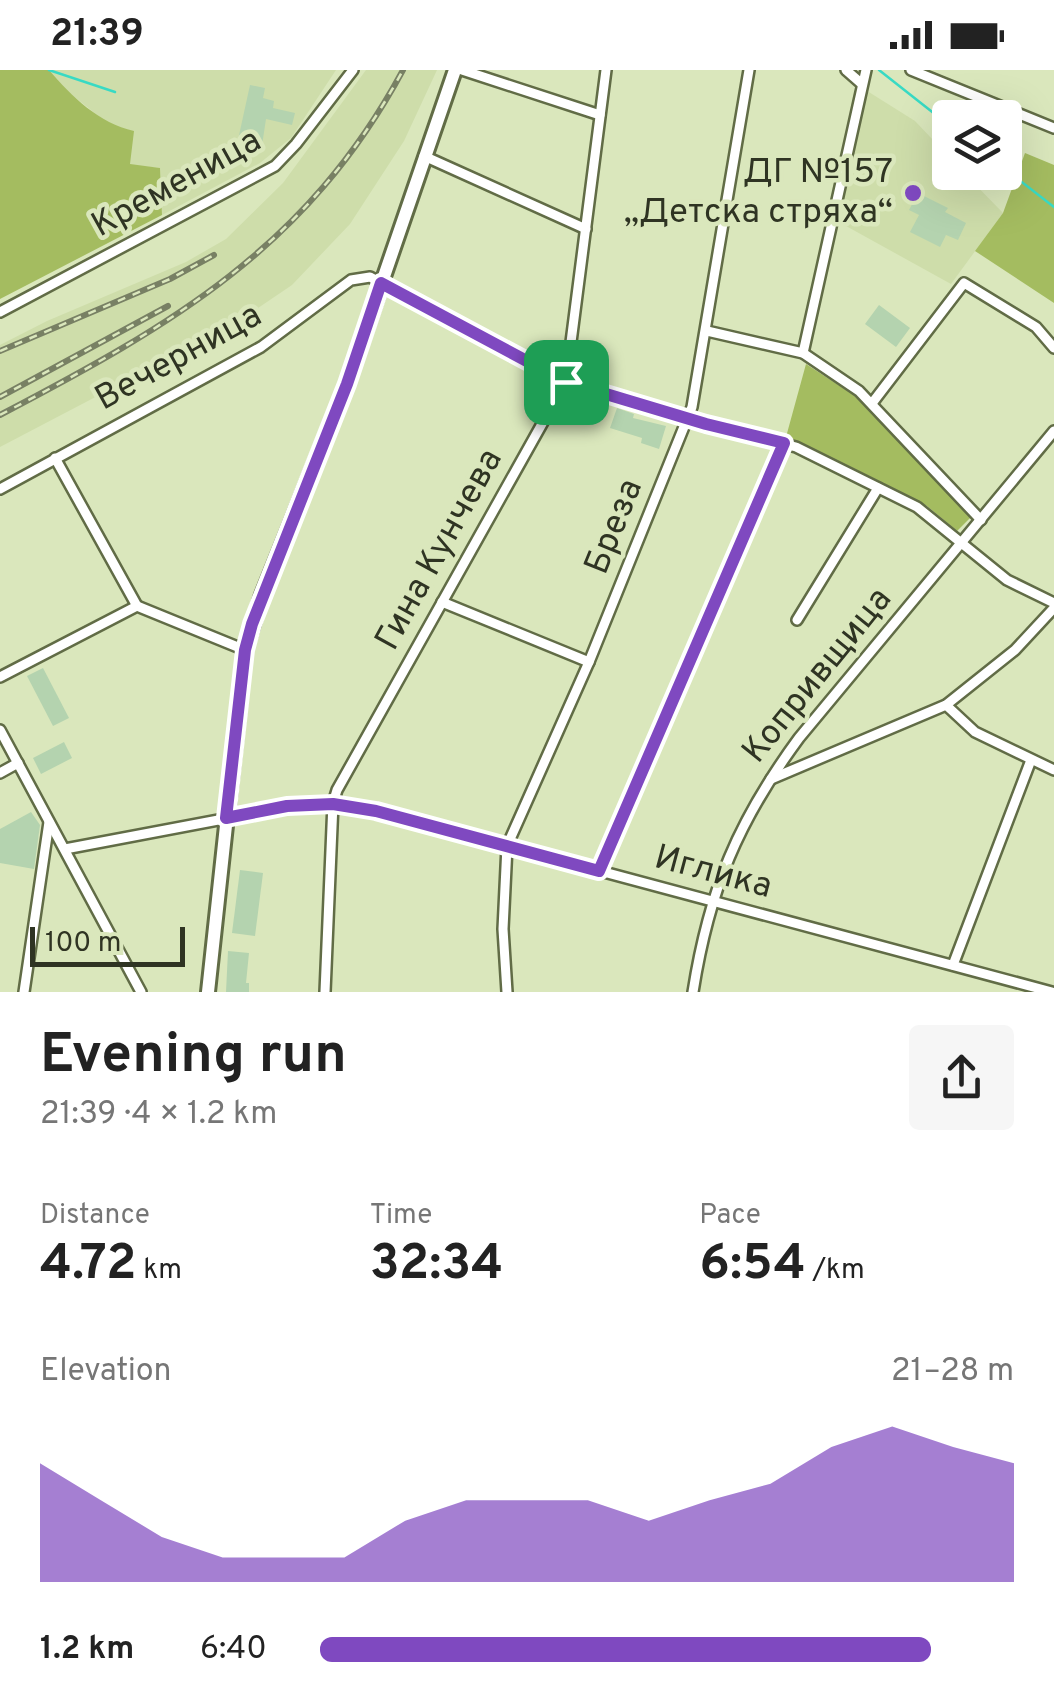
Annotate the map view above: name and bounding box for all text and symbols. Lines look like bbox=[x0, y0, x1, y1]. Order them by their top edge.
text: 21:39 bbox=[50, 11, 144, 60]
map controls bbox=[932, 100, 1022, 190]
button: layers bbox=[932, 100, 1022, 190]
street label: Кременица bbox=[85, 119, 269, 249]
place label: ДГ №157 „Детска стряха“ bbox=[624, 151, 893, 235]
marker: ДГ №157 „Детска стряха“ bbox=[902, 182, 924, 204]
street label: Вечерница bbox=[88, 294, 270, 422]
pin bbox=[524, 340, 609, 425]
icon: arrive bbox=[539, 355, 594, 410]
street label: Гина Кунчева bbox=[367, 441, 513, 659]
street label: Бреза bbox=[576, 473, 654, 581]
street label: Копривщица bbox=[734, 579, 902, 773]
street label: Иглика bbox=[649, 836, 777, 910]
scale bar bbox=[30, 922, 185, 966]
text: 100 m bbox=[45, 926, 121, 962]
text: Evening run bbox=[40, 1022, 347, 1092]
button: share bbox=[909, 1025, 1014, 1130]
text: 21:39 · 4 × 1.2 km bbox=[40, 1095, 277, 1135]
text: Distance bbox=[40, 1198, 150, 1234]
text: Time bbox=[370, 1198, 432, 1234]
text: Pace bbox=[699, 1198, 761, 1234]
text: 4.72 bbox=[40, 1234, 137, 1297]
text: 32:34 bbox=[370, 1234, 503, 1297]
text: 6:54 bbox=[699, 1234, 806, 1297]
text: km bbox=[137, 1253, 182, 1289]
text: /km bbox=[806, 1253, 865, 1289]
text: Elevation bbox=[40, 1352, 172, 1392]
text: 21–28 m bbox=[891, 1352, 1014, 1392]
text: 1.2 km bbox=[40, 1630, 134, 1670]
text: 6:40 bbox=[200, 1630, 267, 1670]

